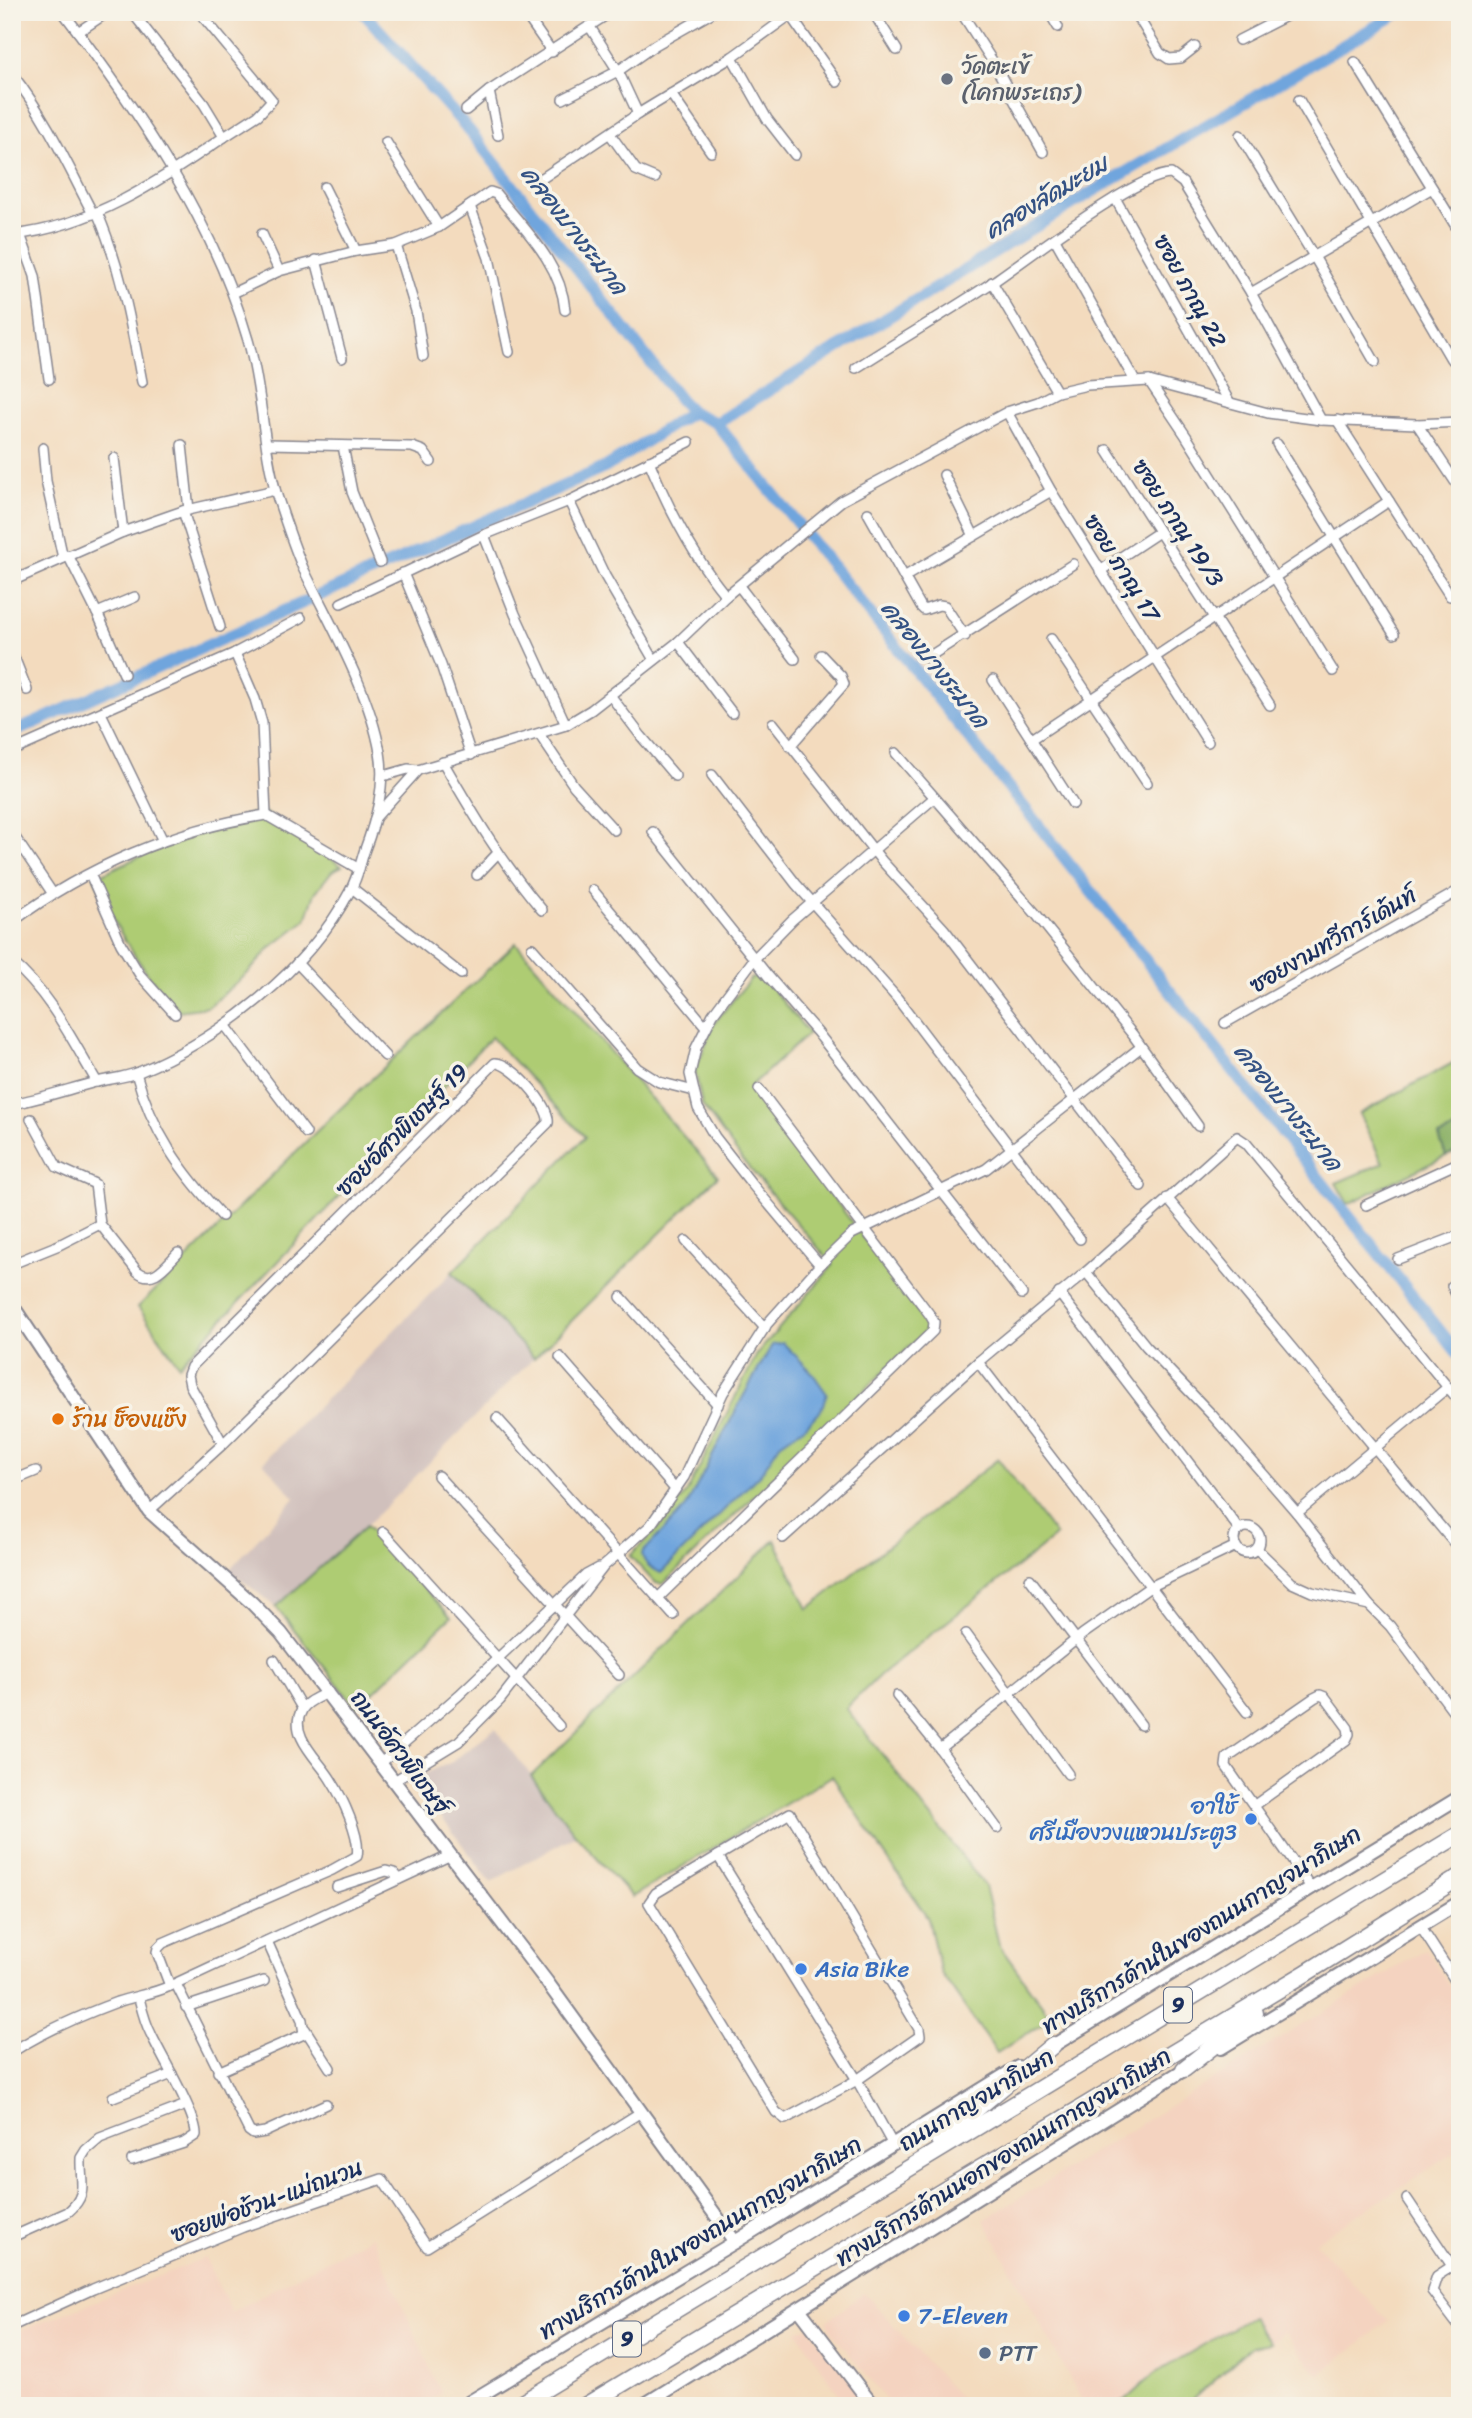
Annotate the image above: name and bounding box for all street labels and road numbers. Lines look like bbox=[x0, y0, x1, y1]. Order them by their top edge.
street label: ซอย ภาณุ 22 bbox=[1142, 226, 1238, 356]
street label: ซอย ภาณุ 19/3 bbox=[1121, 450, 1235, 596]
street label: ซอย ภาณุ 17 bbox=[1072, 506, 1173, 632]
street label: ซอยงามทวีการ์เด้นท์ bbox=[1241, 873, 1428, 1005]
street label: ซอยอัศวพิเชษฐ์ 19 bbox=[325, 1053, 479, 1207]
street label: ถนนอัศวพิเชษฐ์ bbox=[339, 1681, 463, 1826]
street label: ทางบริการด้านในของถนนกาญจนาภิเษก bbox=[1033, 1814, 1369, 2046]
road number: 9 bbox=[1164, 1988, 1192, 2022]
street label: ทางบริการด้านนอกของถนนกาญจนาภิเษก bbox=[827, 2036, 1179, 2278]
street label: ถนนกาญจนาภิเษก bbox=[890, 2037, 1062, 2163]
street label: ทางบริการด้านในของถนนกาญจนาภิเษก bbox=[530, 2125, 870, 2351]
street label: ซอยพ่อช้วน-แม่ถนวน bbox=[165, 2147, 369, 2255]
road number: 9 bbox=[613, 2322, 641, 2356]

